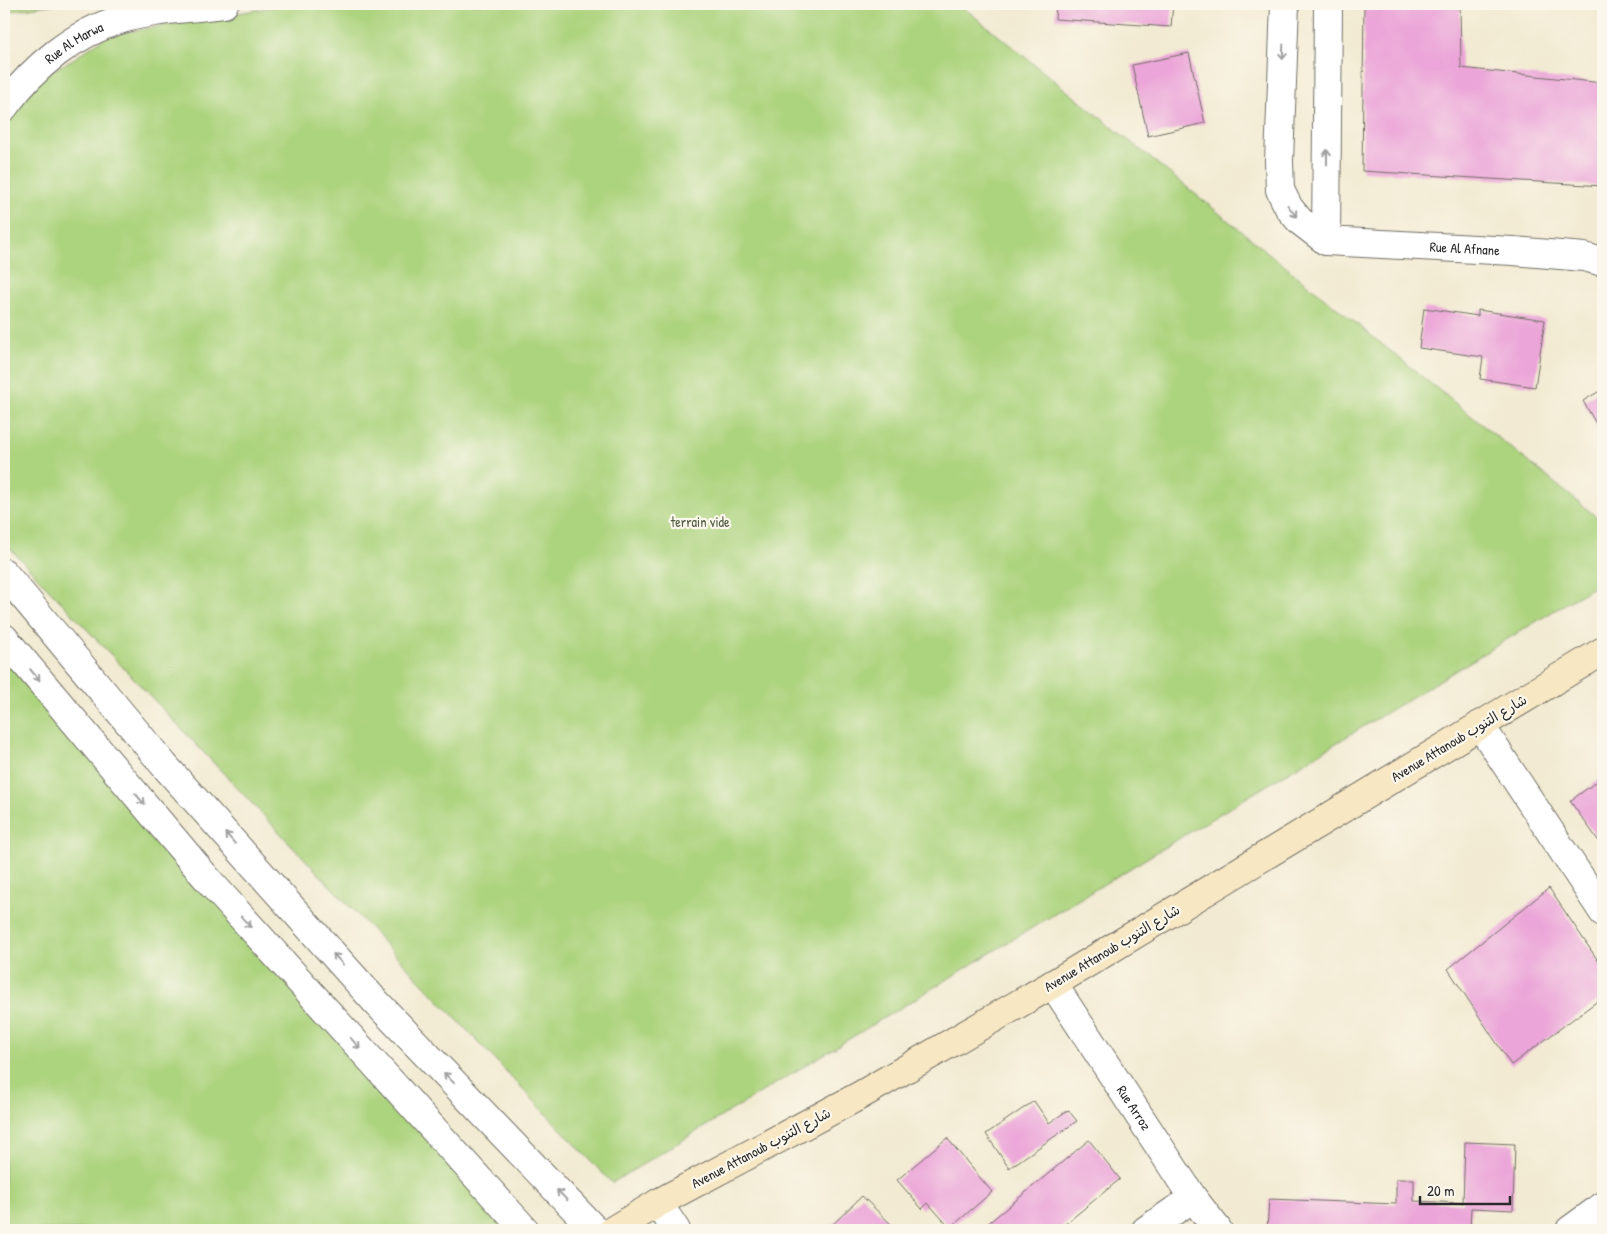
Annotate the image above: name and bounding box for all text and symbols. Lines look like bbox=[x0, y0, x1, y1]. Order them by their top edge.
street label: Rue Al Marwa bbox=[40, 17, 106, 68]
one-way arrow bbox=[1278, 44, 1288, 60]
one-way arrow bbox=[1322, 149, 1332, 166]
one-way arrow bbox=[1287, 205, 1298, 218]
street label: Rue Al Afnane bbox=[1429, 237, 1501, 259]
park label: terrain vide bbox=[670, 512, 730, 531]
one-way arrow bbox=[30, 669, 41, 682]
street label: Avenue Attanoub شارع التنوب bbox=[1387, 689, 1531, 787]
one-way arrow bbox=[135, 793, 146, 806]
one-way arrow bbox=[224, 832, 235, 845]
street label: Avenue Attanoub شارع التنوب bbox=[1040, 899, 1184, 997]
one-way arrow bbox=[241, 916, 252, 929]
one-way arrow bbox=[332, 953, 344, 966]
one-way arrow bbox=[350, 1036, 361, 1049]
one-way arrow bbox=[443, 1071, 455, 1084]
street label: Rue Arroz bbox=[1113, 1081, 1156, 1134]
street label: Avenue Attanoub شارع التنوب bbox=[688, 1103, 834, 1193]
scale bar bbox=[1420, 1174, 1510, 1206]
text: 20 m bbox=[1427, 1180, 1454, 1201]
one-way arrow bbox=[556, 1189, 568, 1201]

